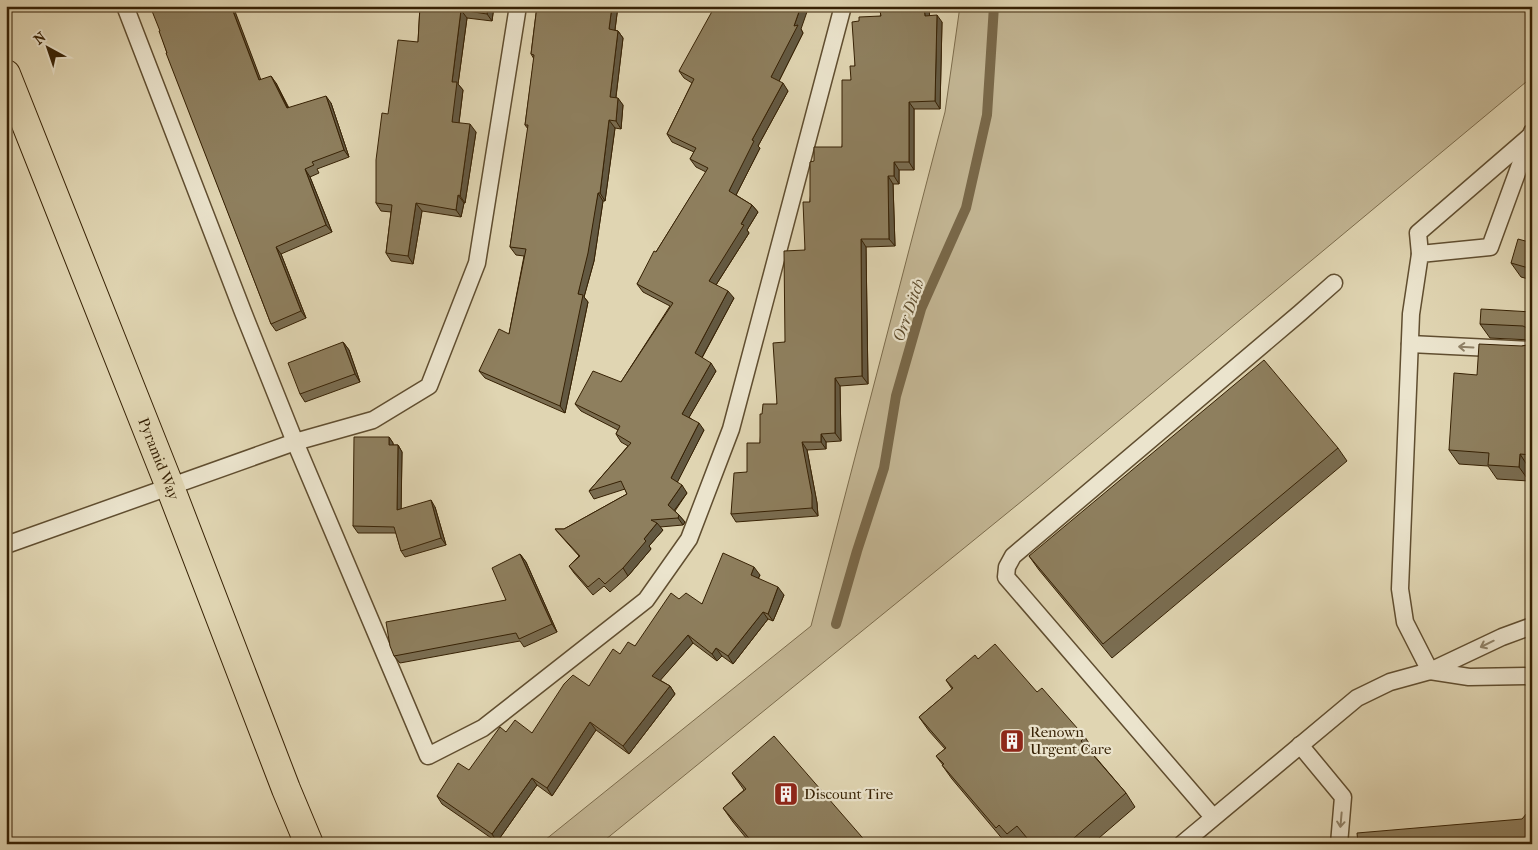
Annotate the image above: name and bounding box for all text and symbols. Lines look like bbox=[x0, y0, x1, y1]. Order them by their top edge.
north arrow bbox=[22, 22, 72, 72]
text: N bbox=[30, 28, 50, 48]
water label: Orr Ditch bbox=[889, 276, 928, 344]
one-way arrow bbox=[1458, 342, 1474, 351]
street label: Pyramid Way bbox=[134, 415, 183, 503]
one-way arrow bbox=[1479, 640, 1494, 650]
place label: Renown Urgent Care bbox=[1030, 723, 1112, 758]
building icon: Renown Urgent Care bbox=[999, 728, 1025, 754]
building icon: Discount Tire bbox=[773, 781, 799, 807]
place label: Discount Tire bbox=[804, 785, 894, 803]
one-way arrow bbox=[1337, 812, 1346, 828]

